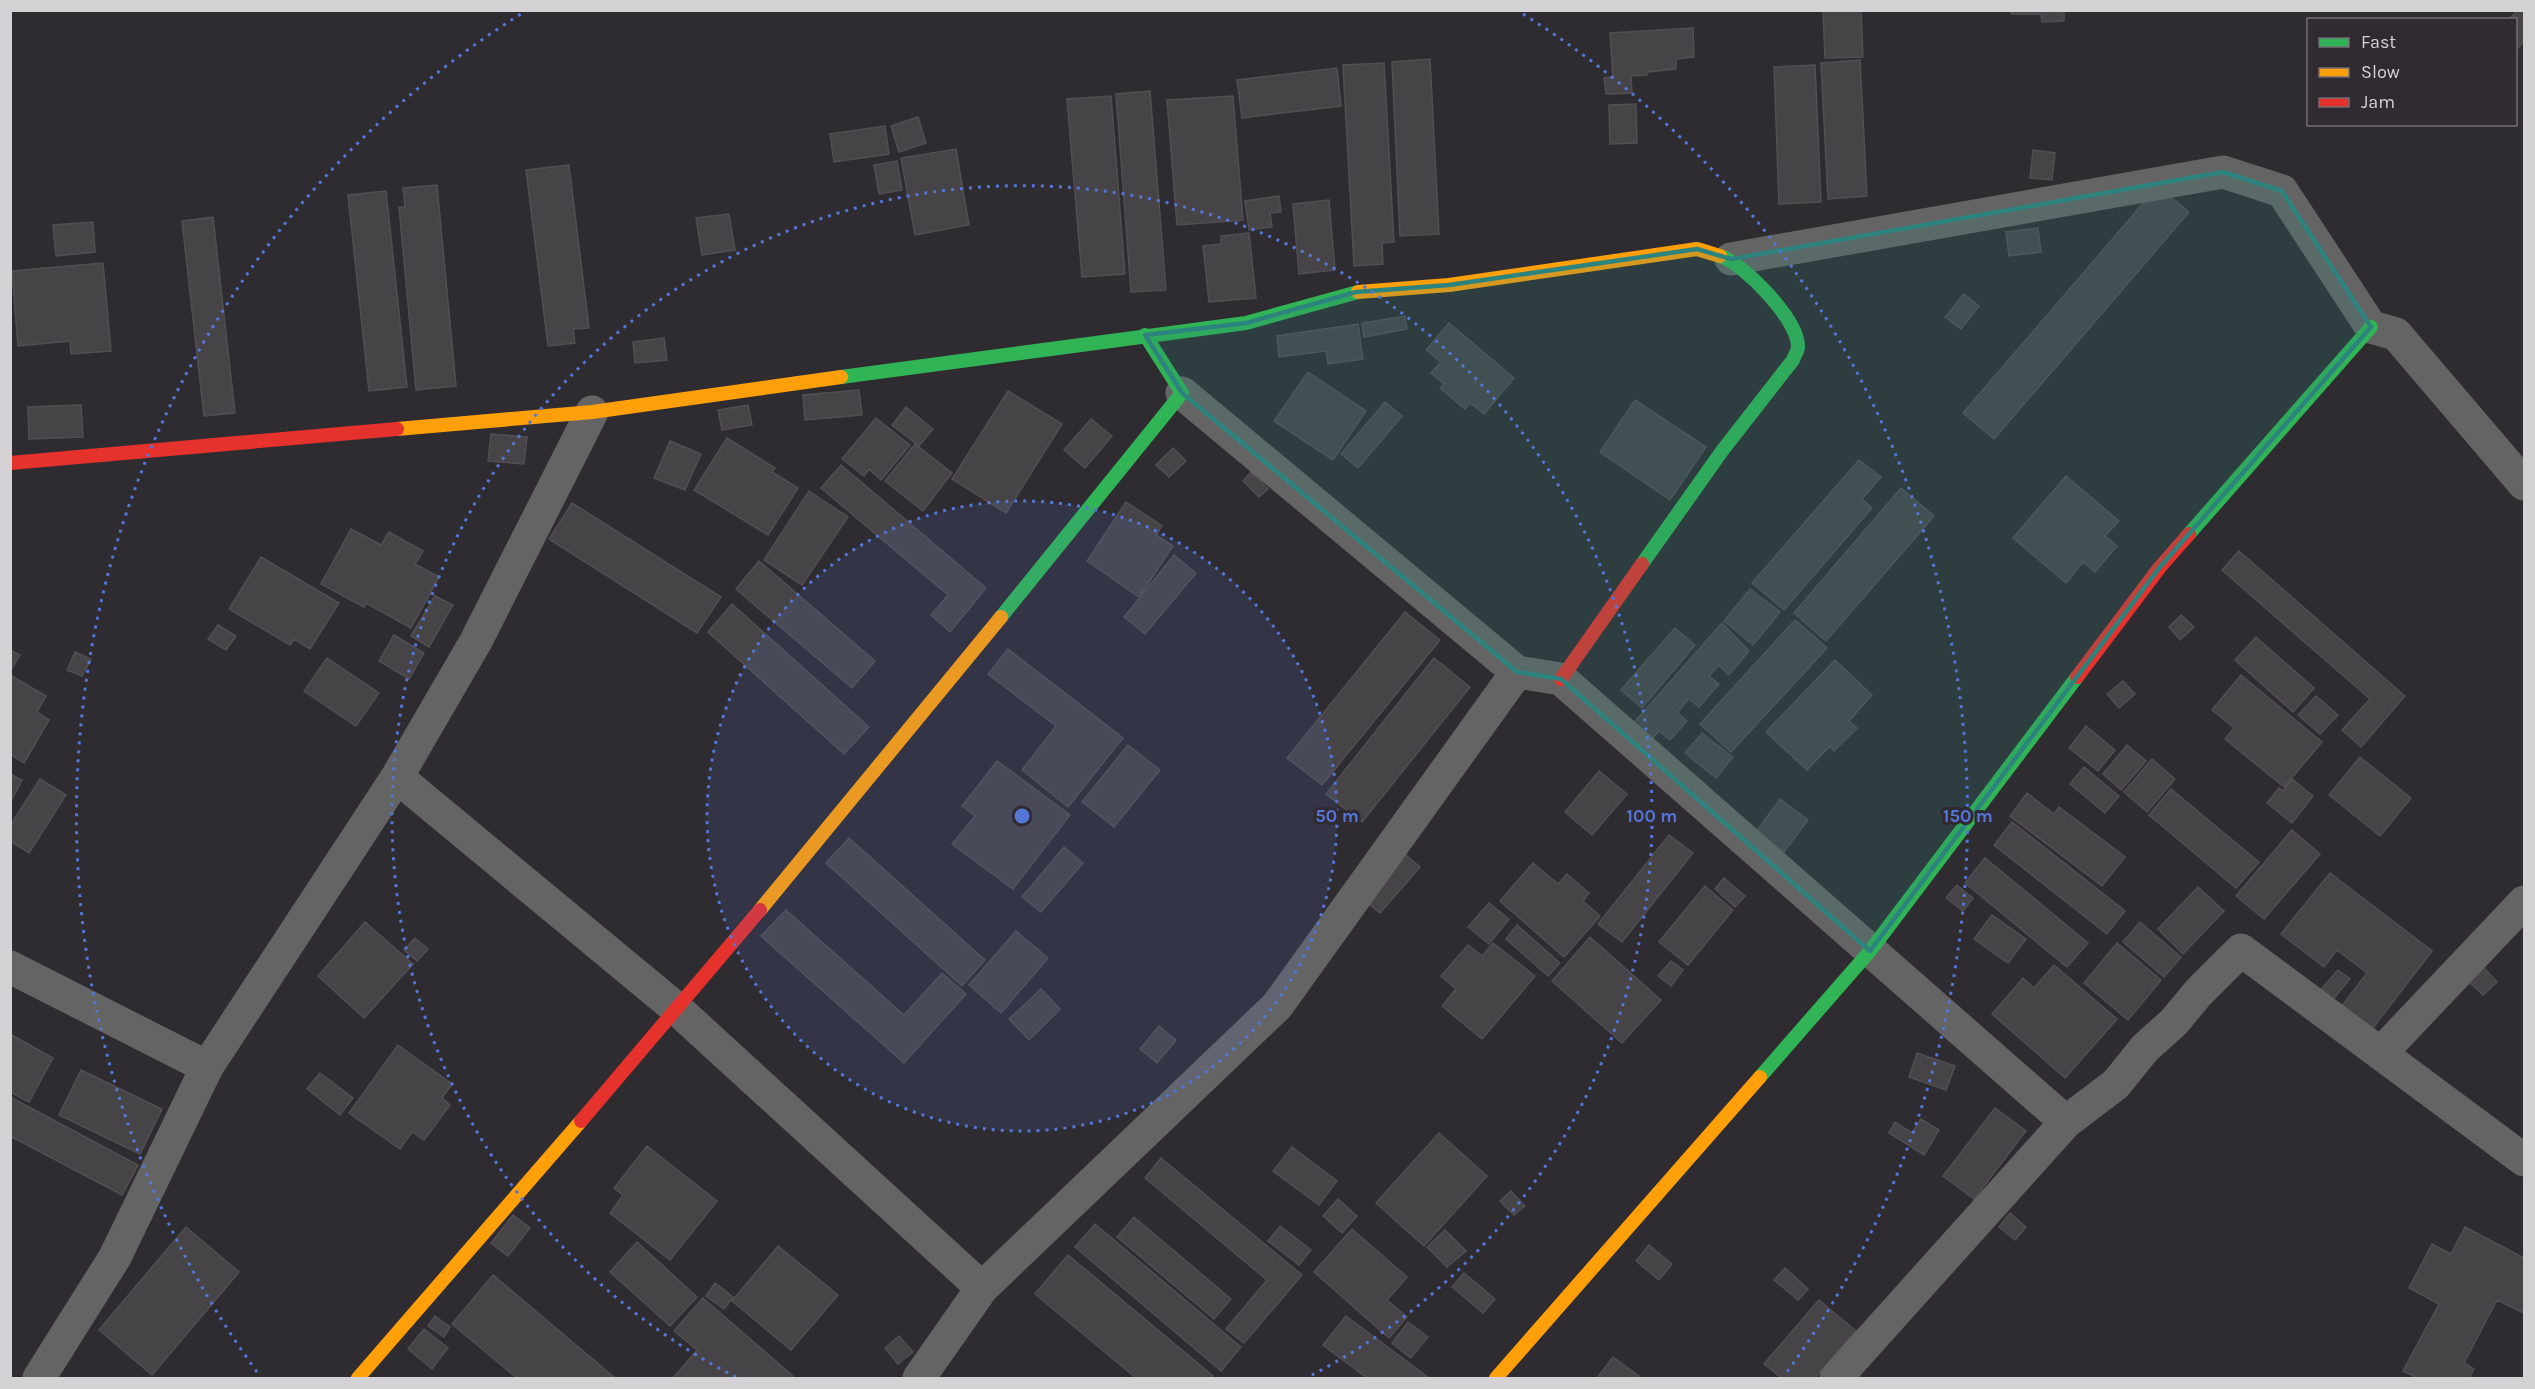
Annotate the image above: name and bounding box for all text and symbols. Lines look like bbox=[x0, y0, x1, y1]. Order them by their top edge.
legend bbox=[2307, 18, 2517, 126]
text: Fast bbox=[2361, 31, 2396, 53]
text: Slow bbox=[2361, 61, 2400, 83]
text: Jam bbox=[2361, 91, 2395, 113]
text: 50 m bbox=[1315, 805, 1359, 827]
text: 100 m bbox=[1627, 805, 1677, 827]
text: 150 m bbox=[1943, 805, 1993, 827]
centre of rings bbox=[1012, 806, 1032, 826]

